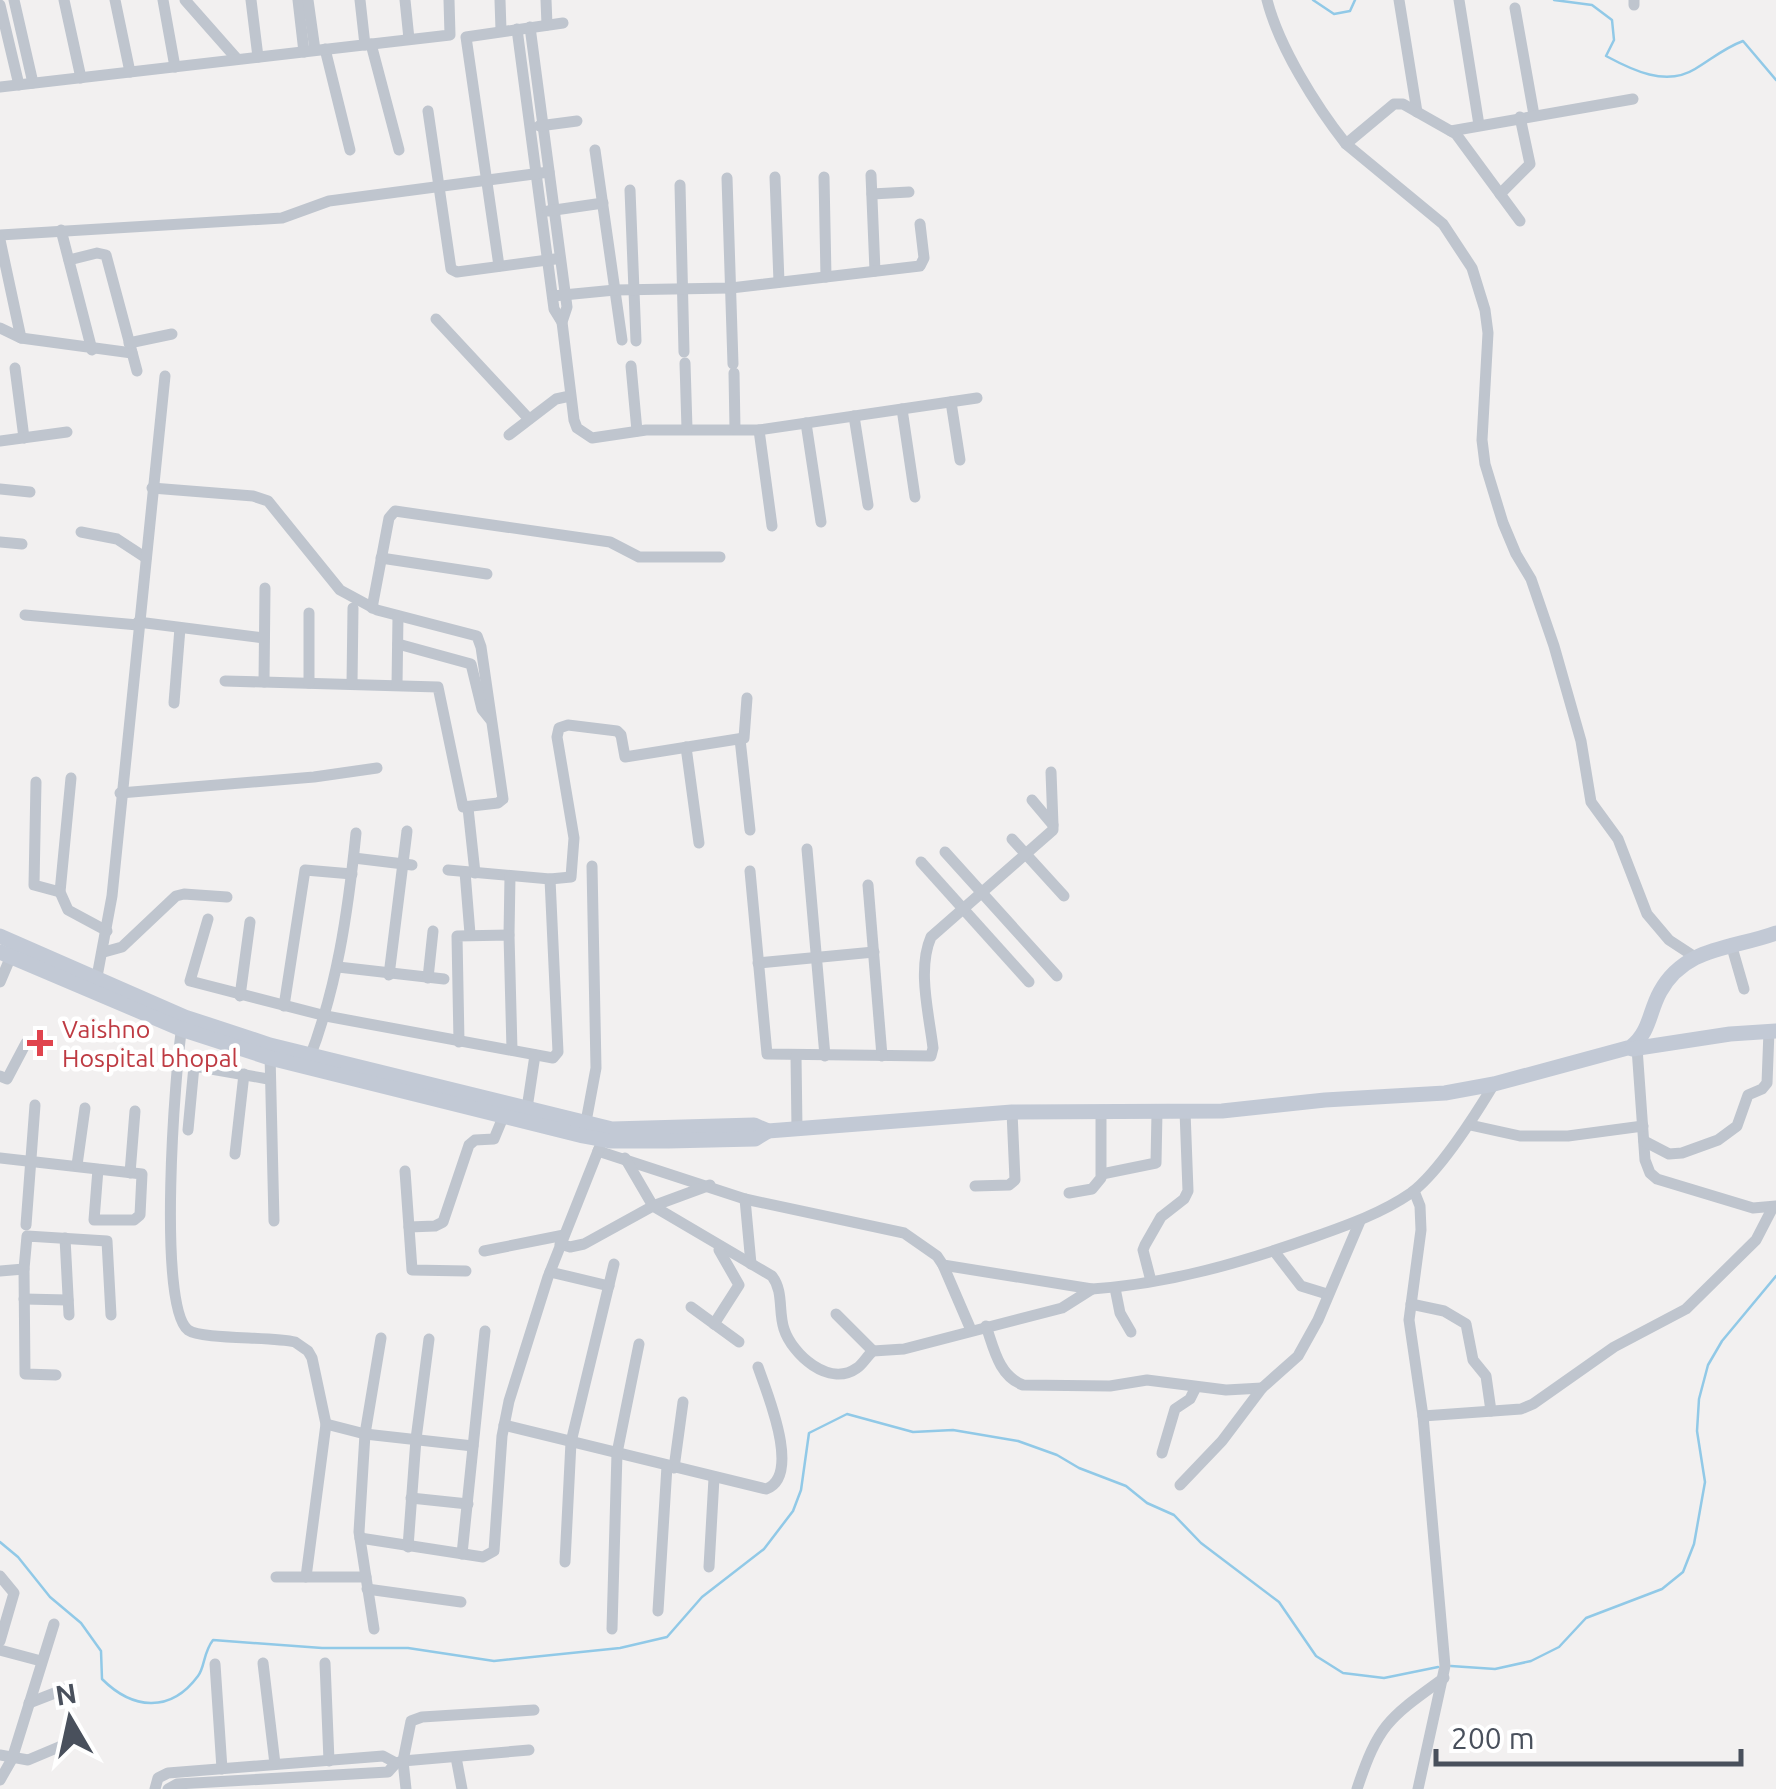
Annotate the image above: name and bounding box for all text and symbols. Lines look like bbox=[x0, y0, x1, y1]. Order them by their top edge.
place label: Vaishno Hospital bhopal bbox=[62, 1015, 238, 1072]
marker: Vaishno Hospital bhopal bbox=[27, 1030, 53, 1056]
north arrow bbox=[20, 1669, 120, 1769]
text: N bbox=[53, 1677, 79, 1711]
scale bar bbox=[1436, 1704, 1741, 1766]
text: 200 m bbox=[1451, 1721, 1535, 1755]

